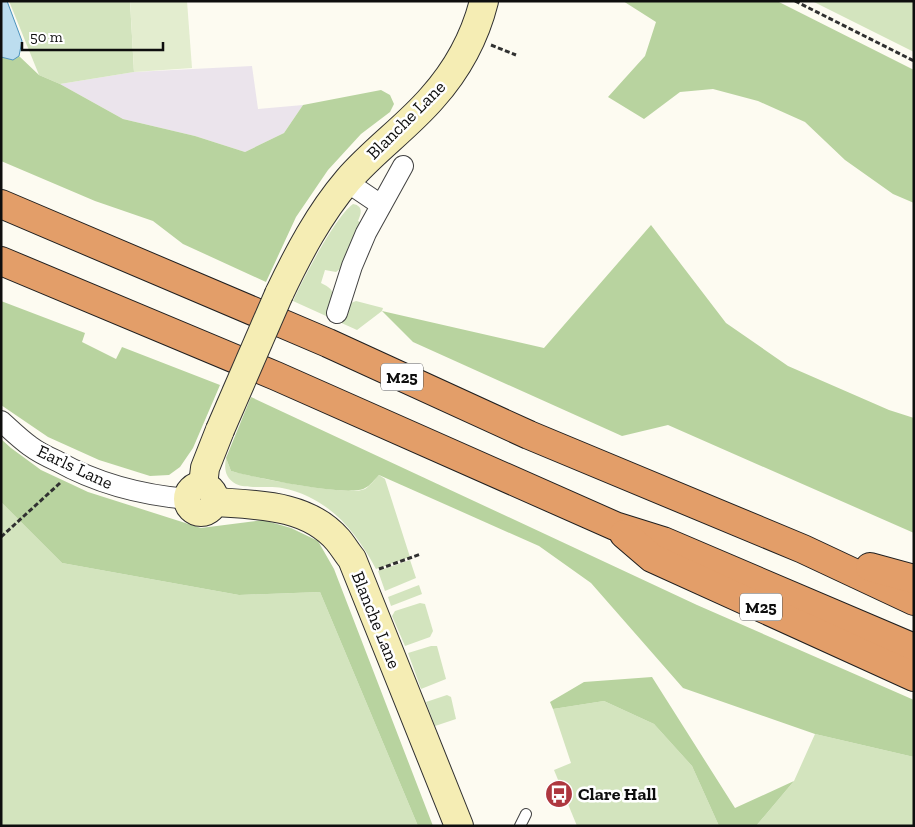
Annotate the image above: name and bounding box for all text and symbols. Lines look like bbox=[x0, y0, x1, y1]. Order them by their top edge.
scale bar bbox=[22, 20, 164, 52]
text: 50 m bbox=[30, 28, 63, 46]
street label: Blanche Lane bbox=[362, 76, 450, 164]
road number: M25 bbox=[381, 364, 423, 391]
street label: Earls Lane bbox=[34, 440, 116, 494]
street label: Blanche Lane bbox=[347, 568, 405, 672]
road number: M25 bbox=[740, 594, 782, 620]
bus stop icon: Clare Hall bbox=[544, 779, 574, 809]
place label: Clare Hall bbox=[578, 783, 657, 805]

